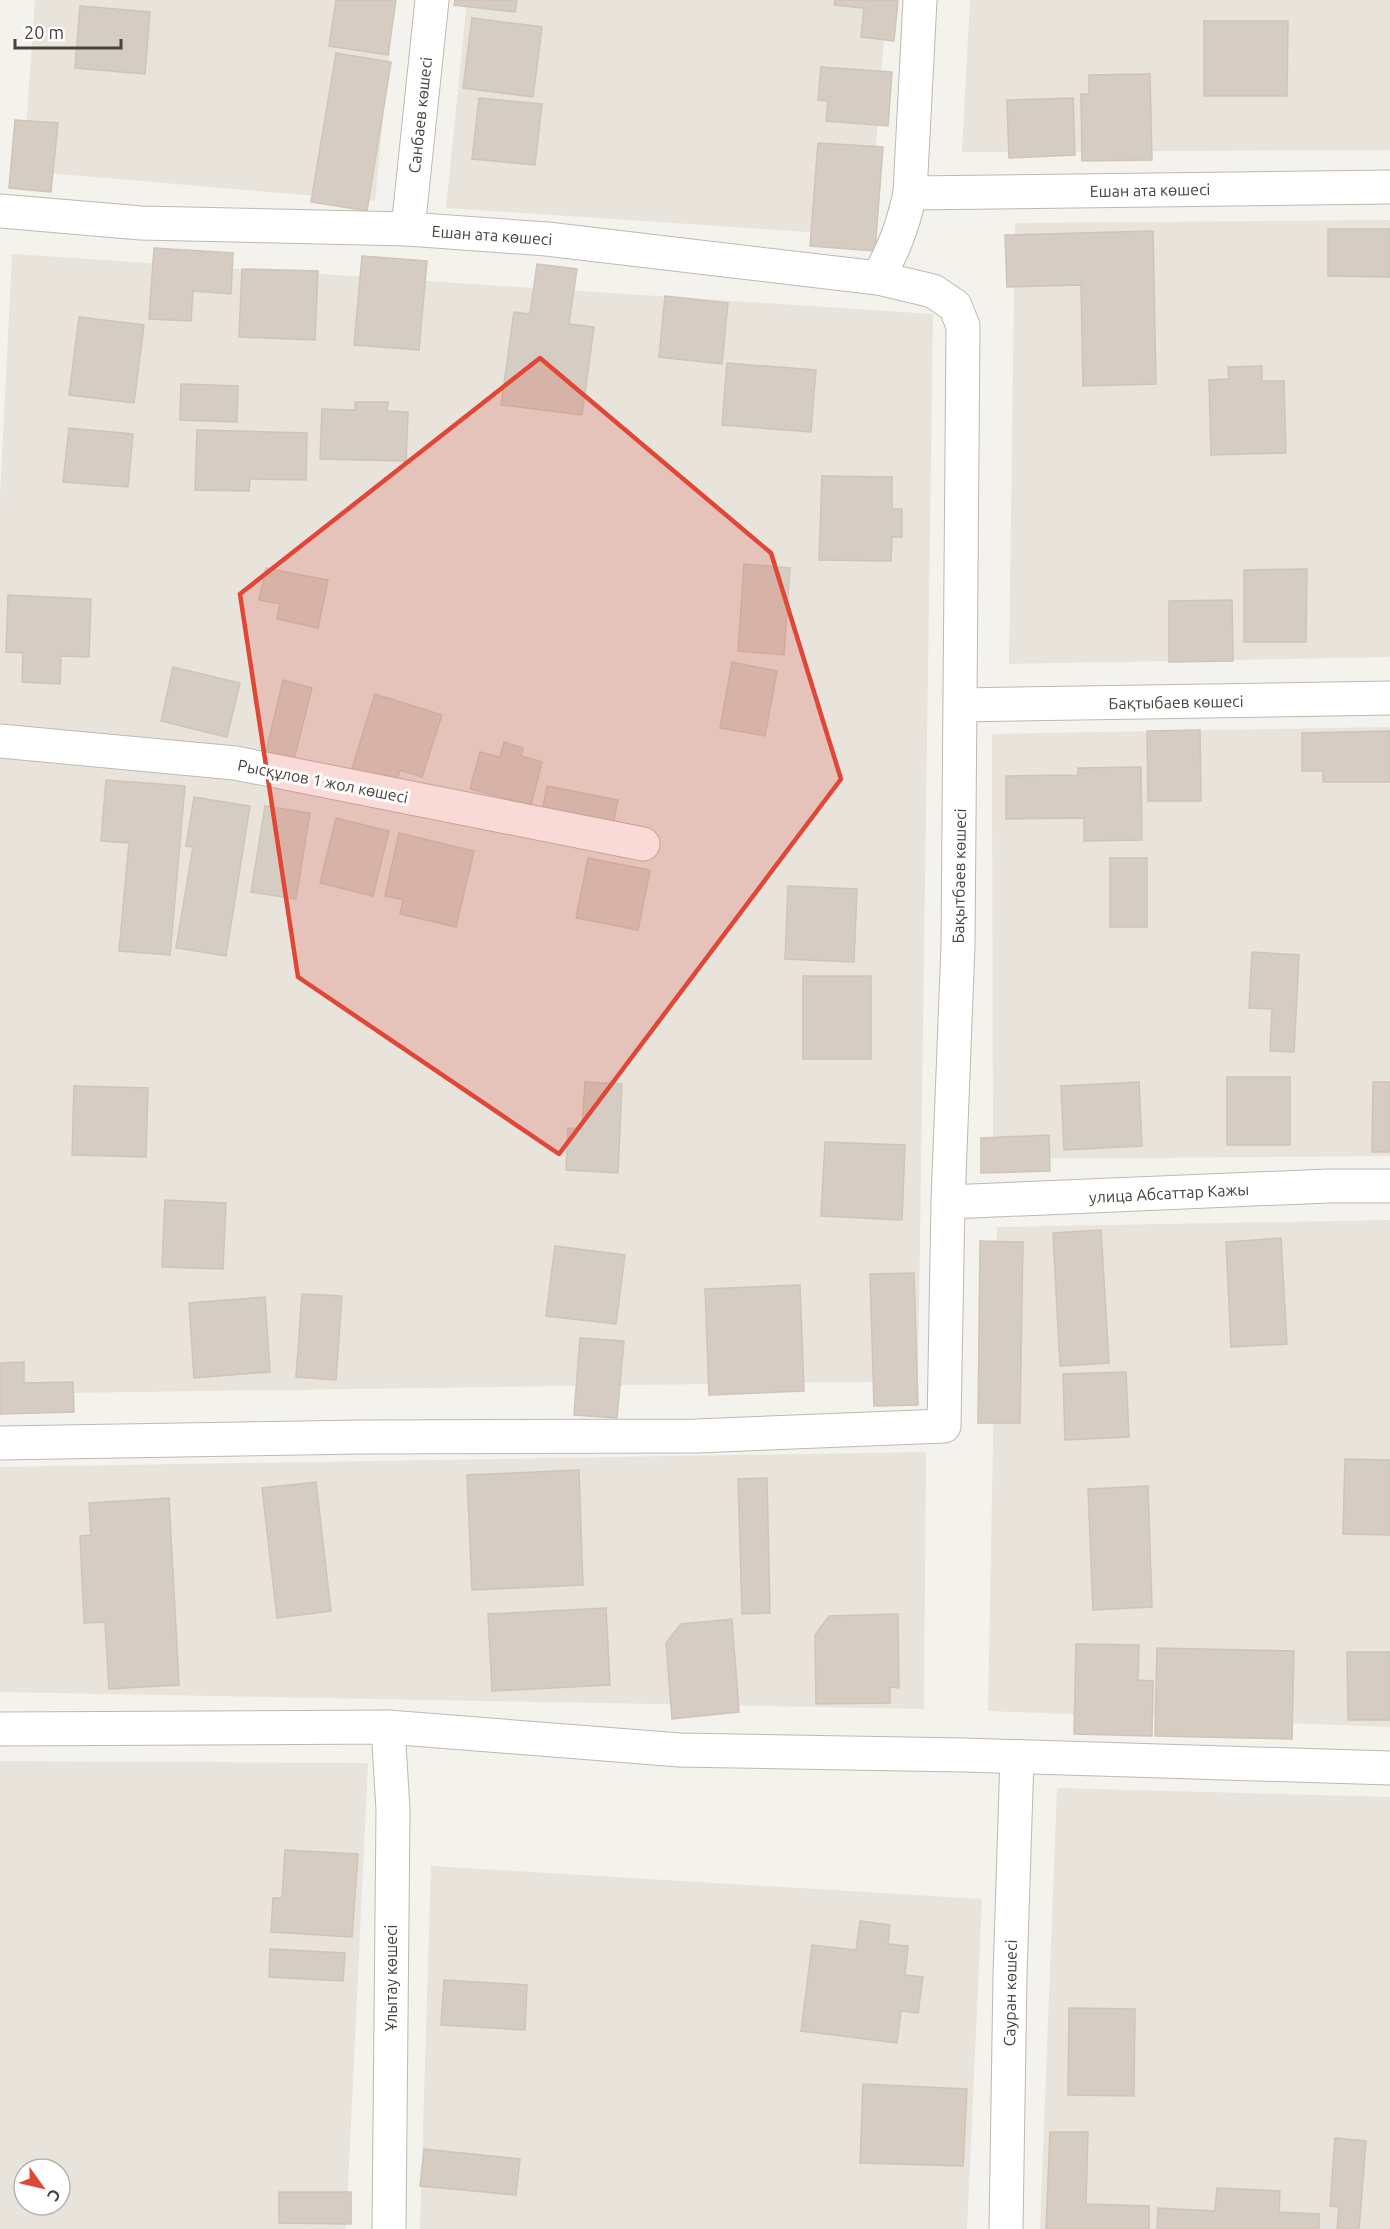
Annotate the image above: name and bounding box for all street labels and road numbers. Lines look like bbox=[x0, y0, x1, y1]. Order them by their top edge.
street label: Санбаев көшесі bbox=[405, 56, 435, 174]
street label: Ешан ата көшесі bbox=[1089, 180, 1211, 200]
street label: Ешан ата көшесі bbox=[431, 222, 553, 248]
street label: Бақтыбаев көшесі bbox=[1108, 692, 1244, 712]
street label: Рысқұлов 1 жол көшесі bbox=[236, 756, 410, 806]
street label: Бақытбаев көшесі bbox=[949, 808, 969, 944]
street label: улица Абсаттар Кажы bbox=[1088, 1180, 1250, 1206]
street label: Ұлытау көшесі bbox=[382, 1925, 400, 2031]
street label: Сауран көшесі bbox=[1000, 1939, 1020, 2047]

